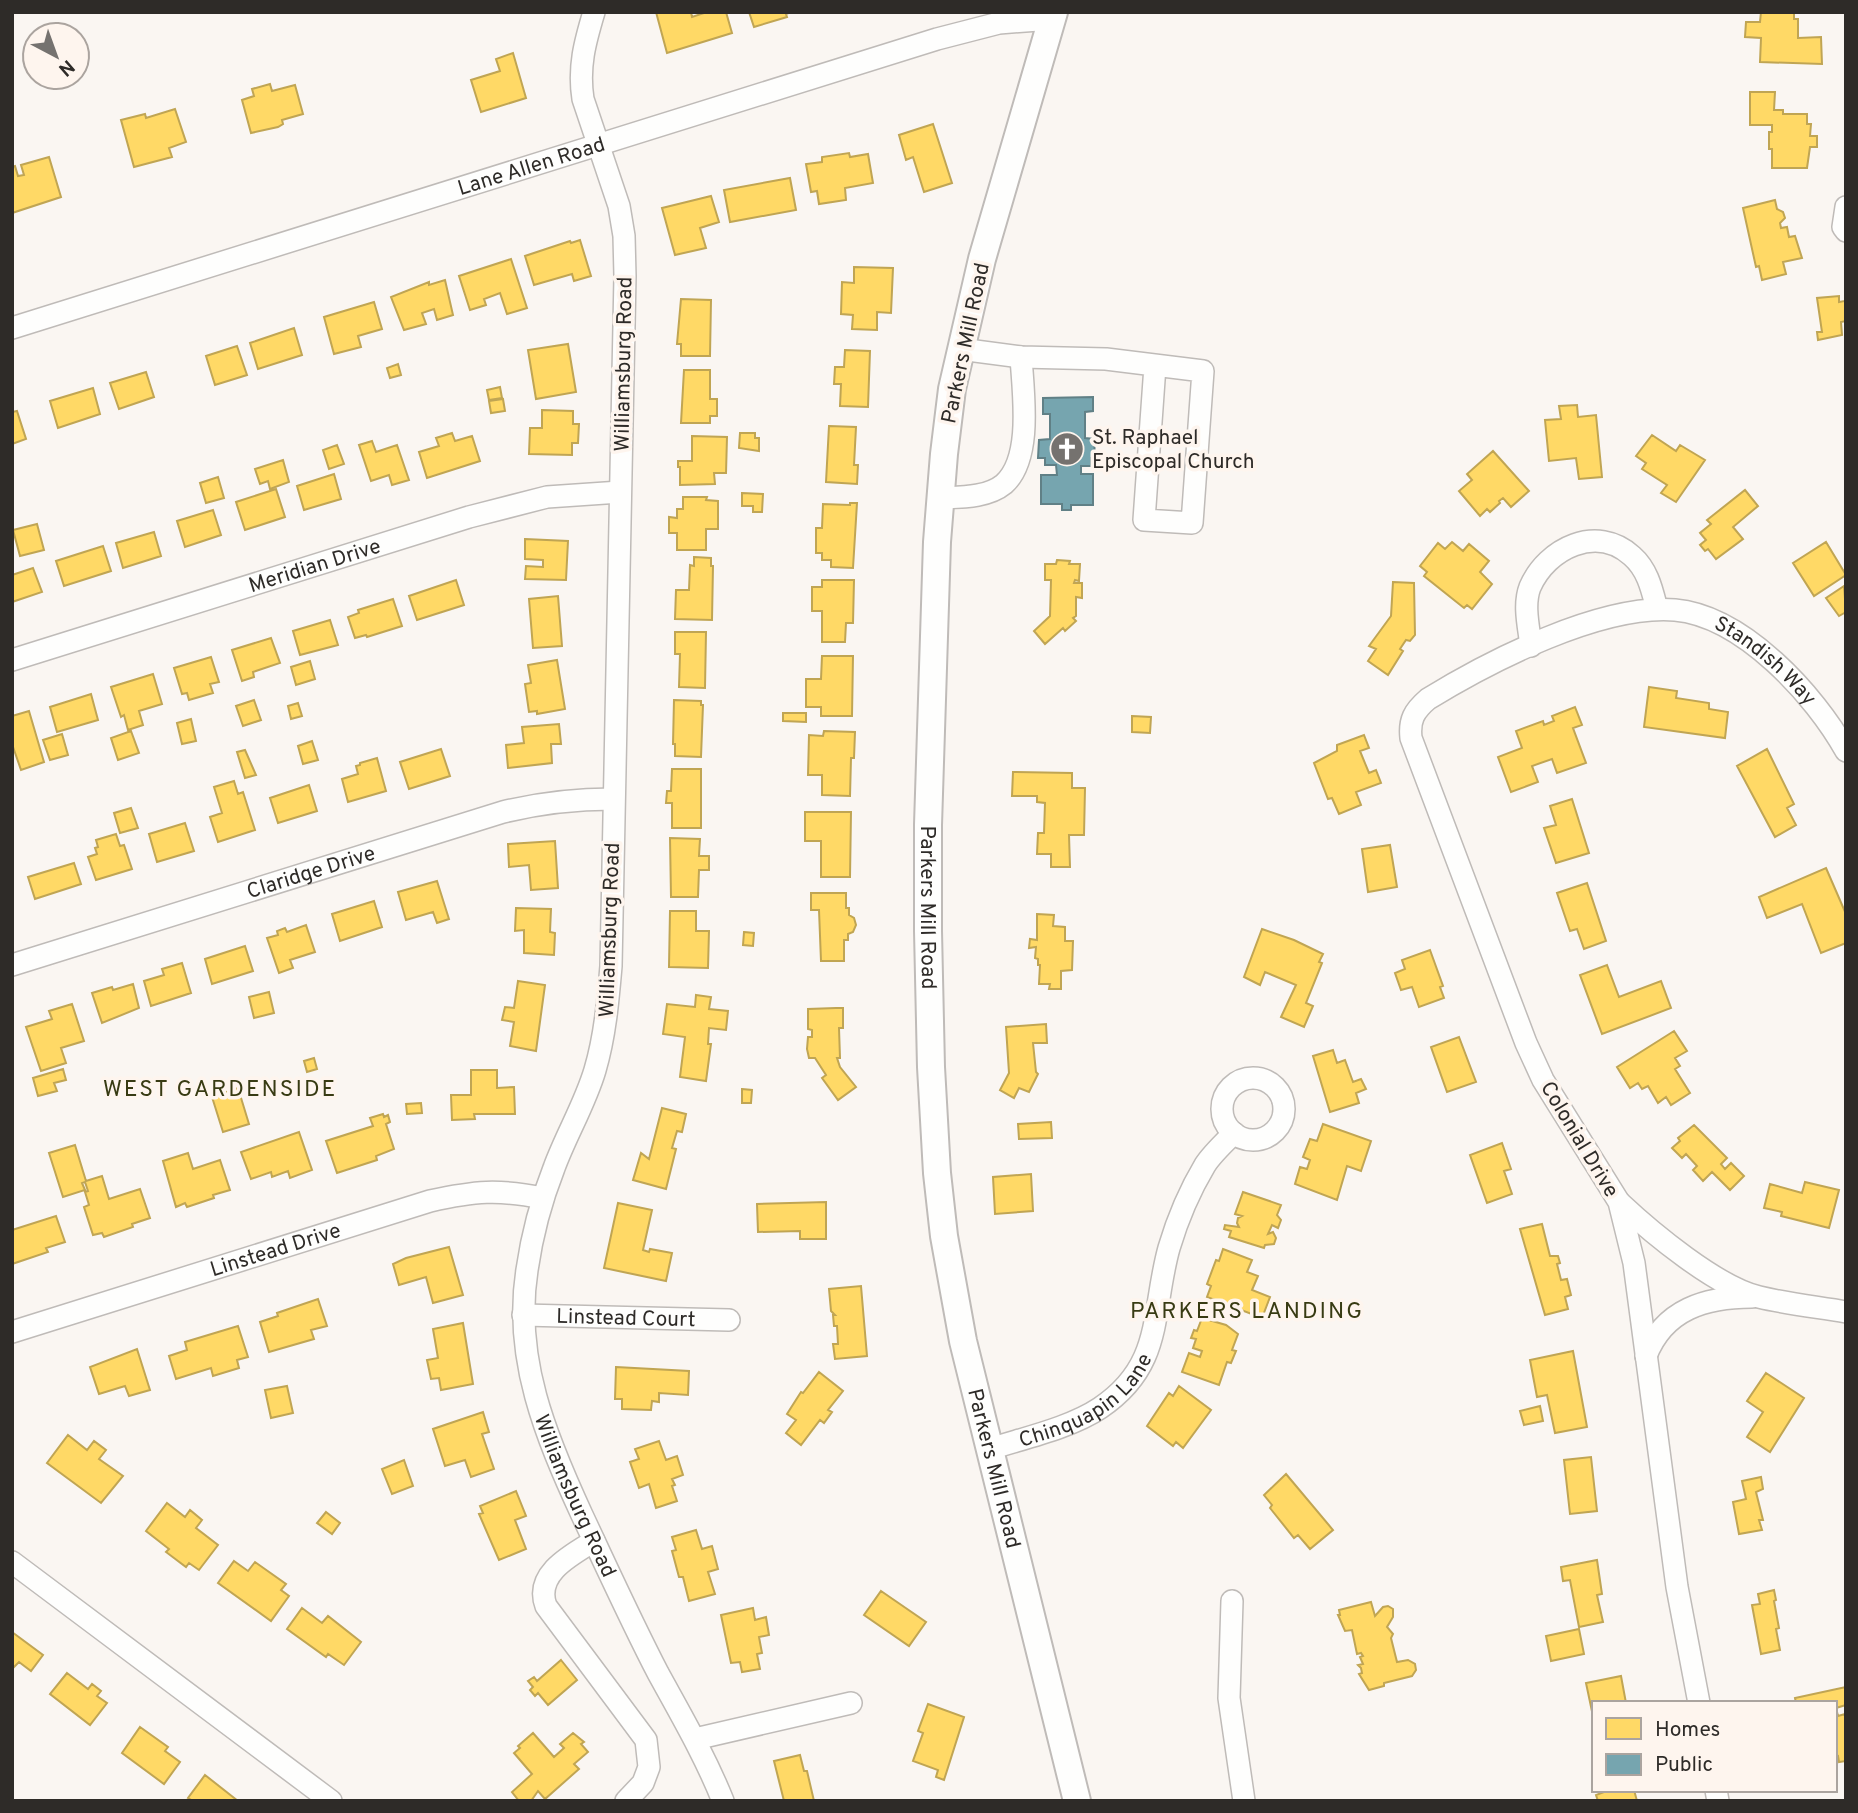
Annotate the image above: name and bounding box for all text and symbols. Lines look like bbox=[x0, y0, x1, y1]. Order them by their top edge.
north arrow bbox=[21, 21, 91, 91]
text: N bbox=[53, 54, 79, 81]
street label: Lane Allen Road bbox=[455, 132, 609, 203]
street label: Parkers Mill Road bbox=[936, 260, 997, 426]
street label: Williamsburg Road bbox=[609, 276, 640, 452]
place label: St. Raphael Episcopal Church bbox=[1092, 425, 1255, 476]
church icon: St. Raphael Episcopal Church bbox=[1048, 430, 1086, 468]
street label: Meridian Drive bbox=[246, 533, 384, 600]
street label: Standish Way bbox=[1709, 611, 1822, 712]
street label: Parkers Mill Road bbox=[913, 825, 941, 990]
street label: Claridge Drive bbox=[244, 841, 379, 906]
street label: Williamsburg Road bbox=[594, 842, 627, 1018]
district label: WEST GARDENSIDE bbox=[103, 1076, 337, 1105]
street label: Colonial Drive bbox=[1533, 1077, 1624, 1203]
street label: Linstead Drive bbox=[207, 1218, 344, 1284]
district label: PARKERS LANDING bbox=[1130, 1298, 1364, 1327]
street label: Linstead Court bbox=[556, 1304, 696, 1334]
street label: Chinquapin Lane bbox=[1016, 1349, 1159, 1455]
street label: Parkers Mill Road bbox=[960, 1386, 1026, 1551]
street label: Williamsburg Road bbox=[527, 1411, 621, 1582]
legend bbox=[1592, 1701, 1837, 1792]
text: Homes bbox=[1655, 1717, 1720, 1744]
text: Public bbox=[1655, 1752, 1713, 1779]

